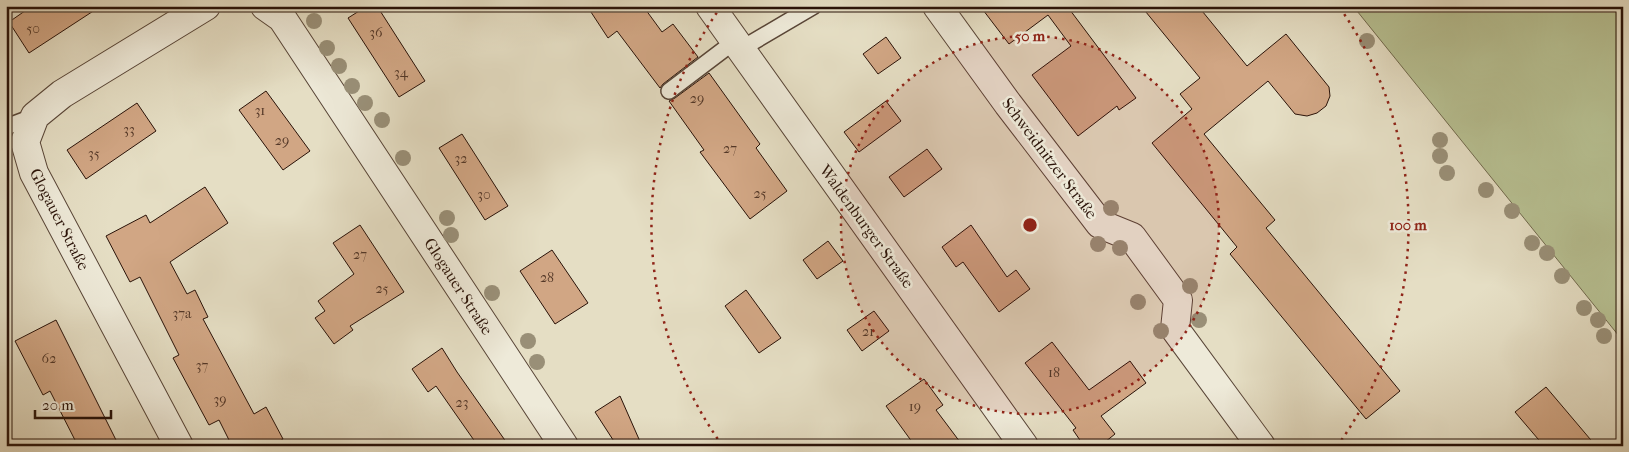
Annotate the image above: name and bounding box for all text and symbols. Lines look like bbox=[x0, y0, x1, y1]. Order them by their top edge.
house number: 50 bbox=[26, 20, 40, 37]
house number: 36 bbox=[369, 24, 383, 41]
text: 50 m bbox=[1015, 27, 1046, 45]
house number: 34 bbox=[394, 64, 409, 81]
house number: 29 bbox=[690, 90, 704, 107]
street label: Schweidnitzer Straße bbox=[998, 94, 1101, 223]
house number: 31 bbox=[255, 102, 265, 119]
house number: 33 bbox=[123, 121, 135, 138]
house number: 29 bbox=[275, 132, 289, 149]
house number: 27 bbox=[723, 140, 737, 157]
house number: 35 bbox=[88, 145, 100, 162]
house number: 32 bbox=[455, 150, 467, 167]
street label: Waldenburger Straße bbox=[815, 160, 918, 292]
street label: Glogauer Straße bbox=[26, 165, 93, 273]
house number: 25 bbox=[753, 185, 767, 202]
house number: 30 bbox=[477, 186, 491, 203]
centre of rings bbox=[1021, 216, 1039, 234]
text: 100 m bbox=[1389, 216, 1427, 234]
street label: Glogauer Straße bbox=[420, 234, 497, 338]
house number: 27 bbox=[353, 246, 367, 263]
house number: 28 bbox=[540, 269, 554, 286]
house number: 25 bbox=[375, 280, 389, 297]
house number: 37a bbox=[173, 305, 192, 322]
house number: 21 bbox=[862, 323, 874, 340]
house number: 62 bbox=[42, 350, 56, 367]
house number: 37 bbox=[196, 357, 208, 374]
house number: 18 bbox=[1048, 364, 1060, 381]
scale bar bbox=[35, 387, 111, 419]
house number: 39 bbox=[213, 391, 227, 408]
house number: 23 bbox=[456, 394, 468, 411]
text: 20 m bbox=[42, 396, 74, 414]
house number: 19 bbox=[909, 398, 921, 415]

